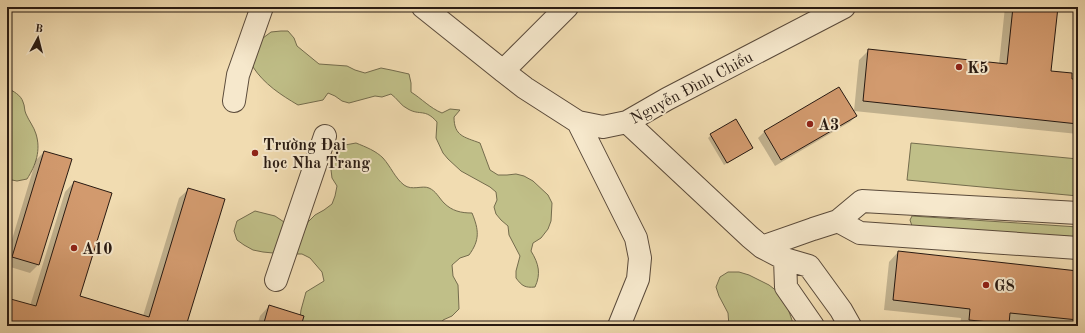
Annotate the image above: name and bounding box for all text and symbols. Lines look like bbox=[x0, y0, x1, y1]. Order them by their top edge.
north arrow bbox=[18, 18, 58, 58]
text: B bbox=[34, 24, 44, 36]
street label: Nguyễn Đình Chiểu bbox=[627, 47, 756, 128]
place label: K5 bbox=[967, 61, 989, 77]
marker: K5 bbox=[954, 62, 964, 72]
place label: A3 bbox=[818, 118, 839, 134]
marker: A3 bbox=[805, 119, 815, 129]
place label: Trường Đại học Nha Trang bbox=[263, 138, 370, 172]
marker: Trường Đại học Nha Trang bbox=[250, 148, 260, 158]
place label: A10 bbox=[82, 242, 113, 258]
marker: A10 bbox=[69, 243, 79, 253]
place label: G8 bbox=[994, 279, 1015, 295]
marker: G8 bbox=[981, 280, 991, 290]

